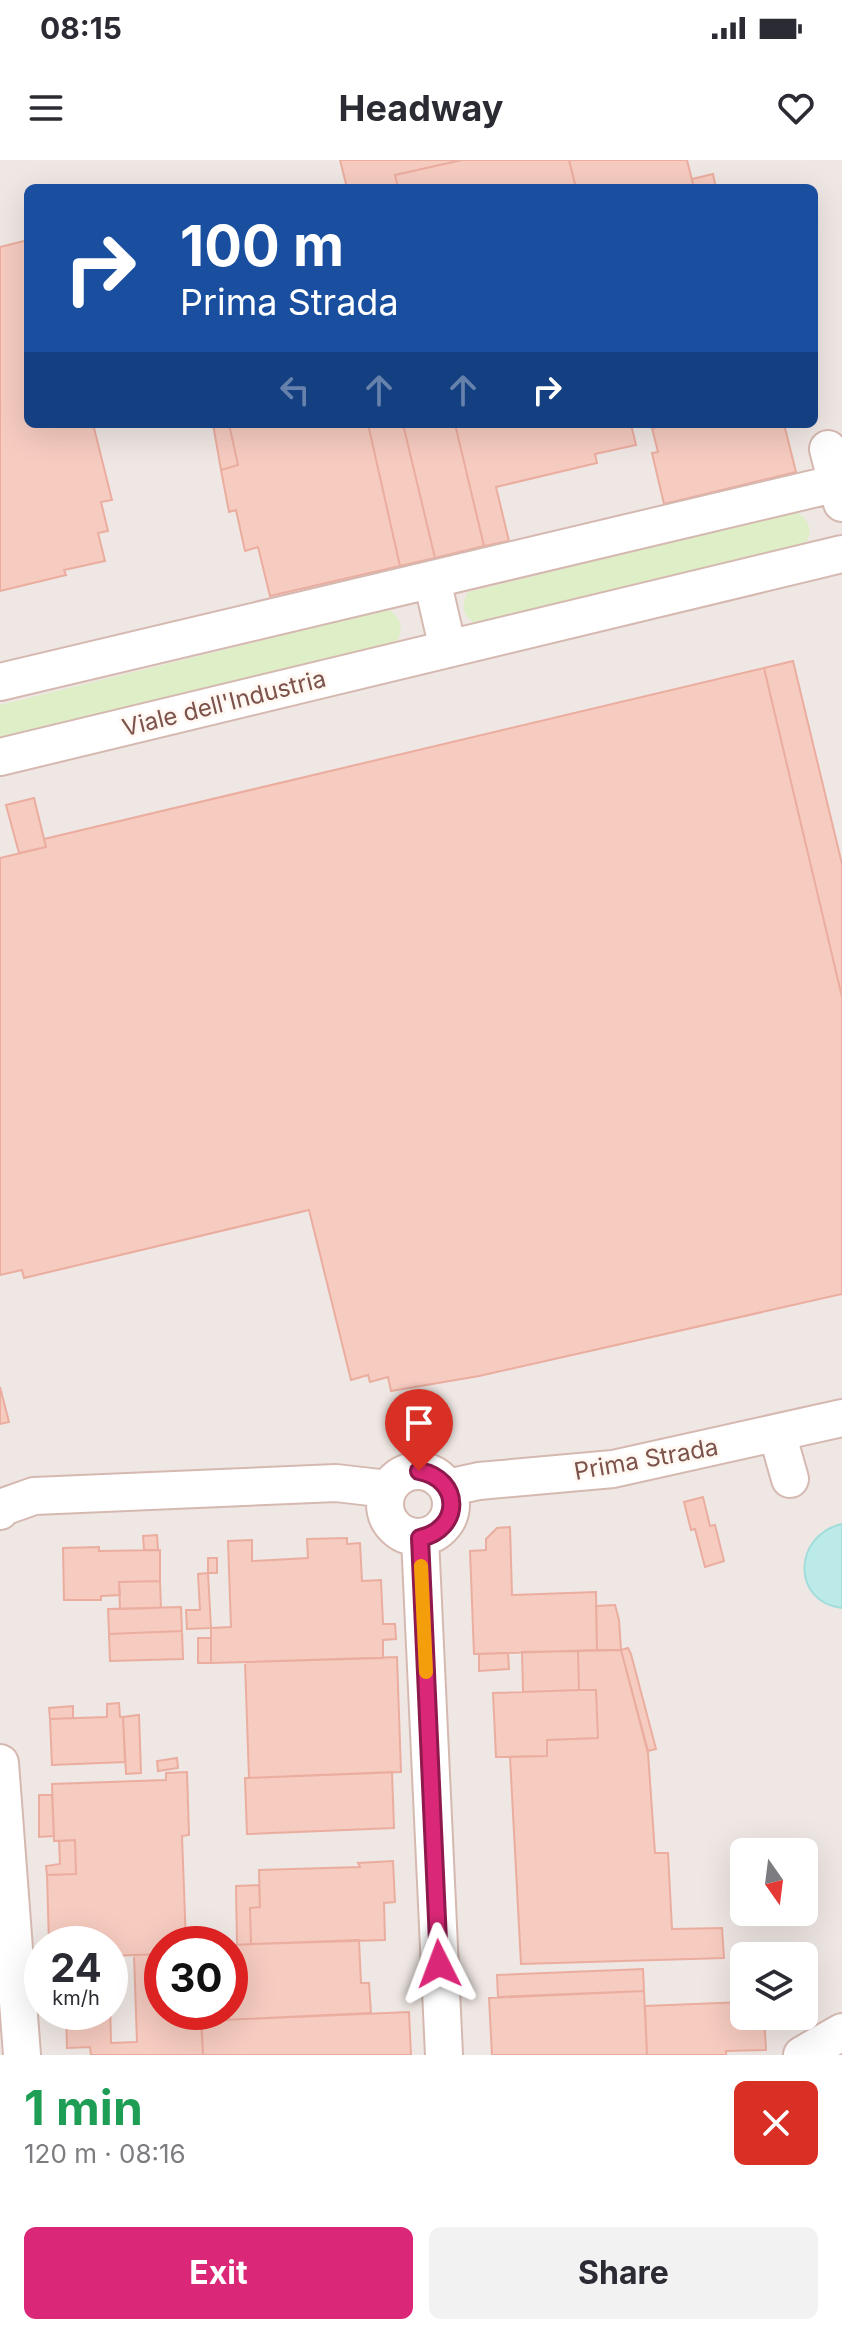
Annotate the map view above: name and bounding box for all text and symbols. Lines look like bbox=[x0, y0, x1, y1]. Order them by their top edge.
text: 08:15 bbox=[40, 10, 122, 46]
icon: menu bbox=[24, 86, 68, 130]
text: Headway bbox=[339, 86, 503, 130]
icon: heart bbox=[774, 86, 818, 130]
text: 100 m bbox=[180, 212, 344, 280]
icon: right bbox=[48, 216, 152, 320]
text: Prima Strada bbox=[180, 280, 399, 324]
icon: left bbox=[273, 368, 317, 412]
icon: ahead bbox=[357, 368, 401, 412]
icon: ahead bbox=[441, 368, 485, 412]
icon: right bbox=[525, 368, 569, 412]
street label: Viale dell'Industria bbox=[119, 664, 329, 742]
pin bbox=[385, 1389, 453, 1471]
icon: arrive bbox=[397, 1401, 441, 1445]
street label: Prima Strada bbox=[572, 1432, 720, 1486]
north arrow bbox=[730, 1838, 818, 1926]
map controls bbox=[730, 1838, 818, 2030]
position arrow bbox=[397, 1922, 481, 2006]
speed limit sign: 30 bbox=[144, 1926, 248, 2030]
button: layers bbox=[730, 1942, 818, 2030]
text: 24 bbox=[50, 1943, 102, 1992]
text: km/h bbox=[52, 1986, 100, 2010]
text: 1 min bbox=[24, 2078, 143, 2137]
button: close bbox=[734, 2081, 818, 2165]
text: 120 m · 08:16 bbox=[24, 2138, 186, 2169]
button: Exit bbox=[24, 2227, 413, 2319]
button: Share bbox=[429, 2227, 818, 2319]

